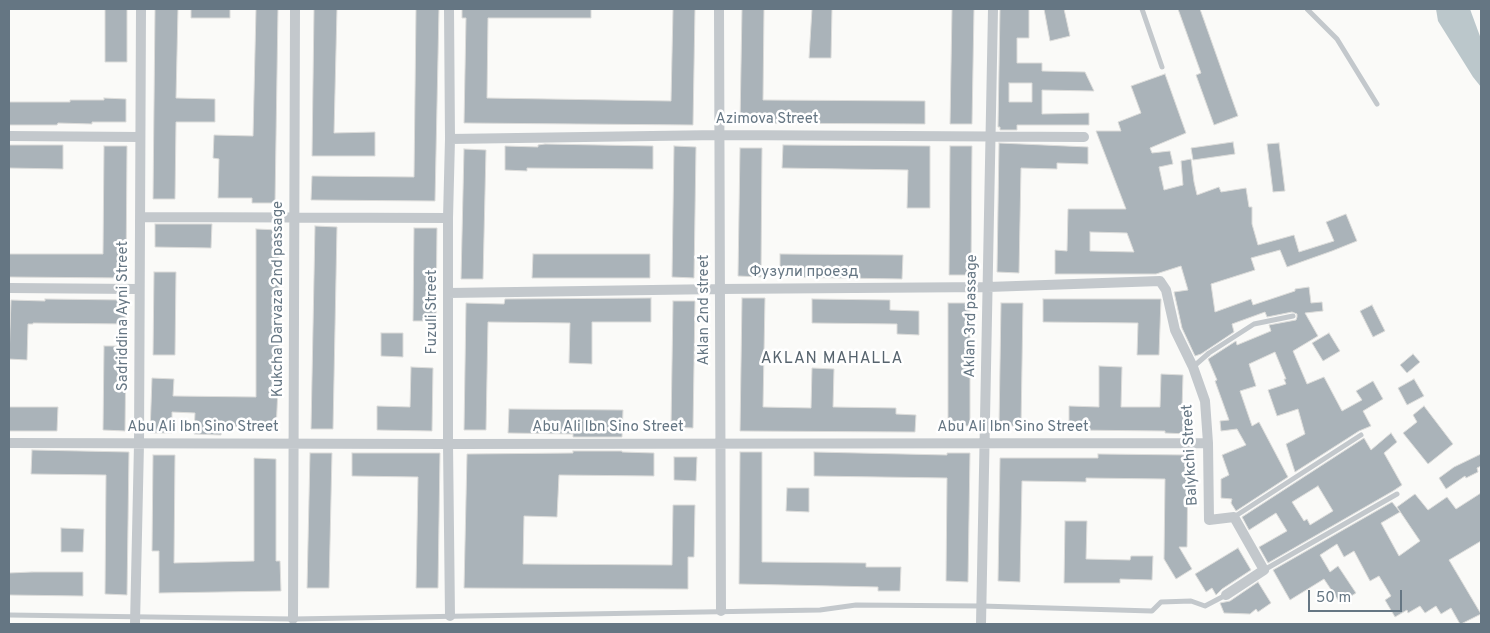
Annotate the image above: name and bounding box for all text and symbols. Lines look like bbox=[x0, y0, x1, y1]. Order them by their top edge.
street label: Azimova Street bbox=[716, 111, 818, 129]
street label: Kukcha Darvaza 2nd passage bbox=[270, 201, 288, 397]
street label: Sadriddina Ayni Street bbox=[115, 241, 133, 391]
street label: Аklаn 2nd street bbox=[696, 254, 714, 366]
street label: Аklаn 3rd passage bbox=[962, 254, 982, 378]
street label: Фузули проезд bbox=[749, 264, 859, 282]
street label: Fuzuli Street bbox=[424, 270, 442, 354]
district label: AKLAN MAHALLA bbox=[759, 350, 905, 370]
street label: Balykchi Street bbox=[1179, 404, 1203, 506]
street label: Abu Ali Ibn Sino Street bbox=[127, 419, 279, 437]
street label: Abu Ali Ibn Sino Street bbox=[532, 419, 684, 437]
street label: Abu Ali Ibn Sino Street bbox=[937, 419, 1089, 437]
scale bar bbox=[1310, 580, 1404, 612]
text: 50 m bbox=[1316, 589, 1351, 608]

